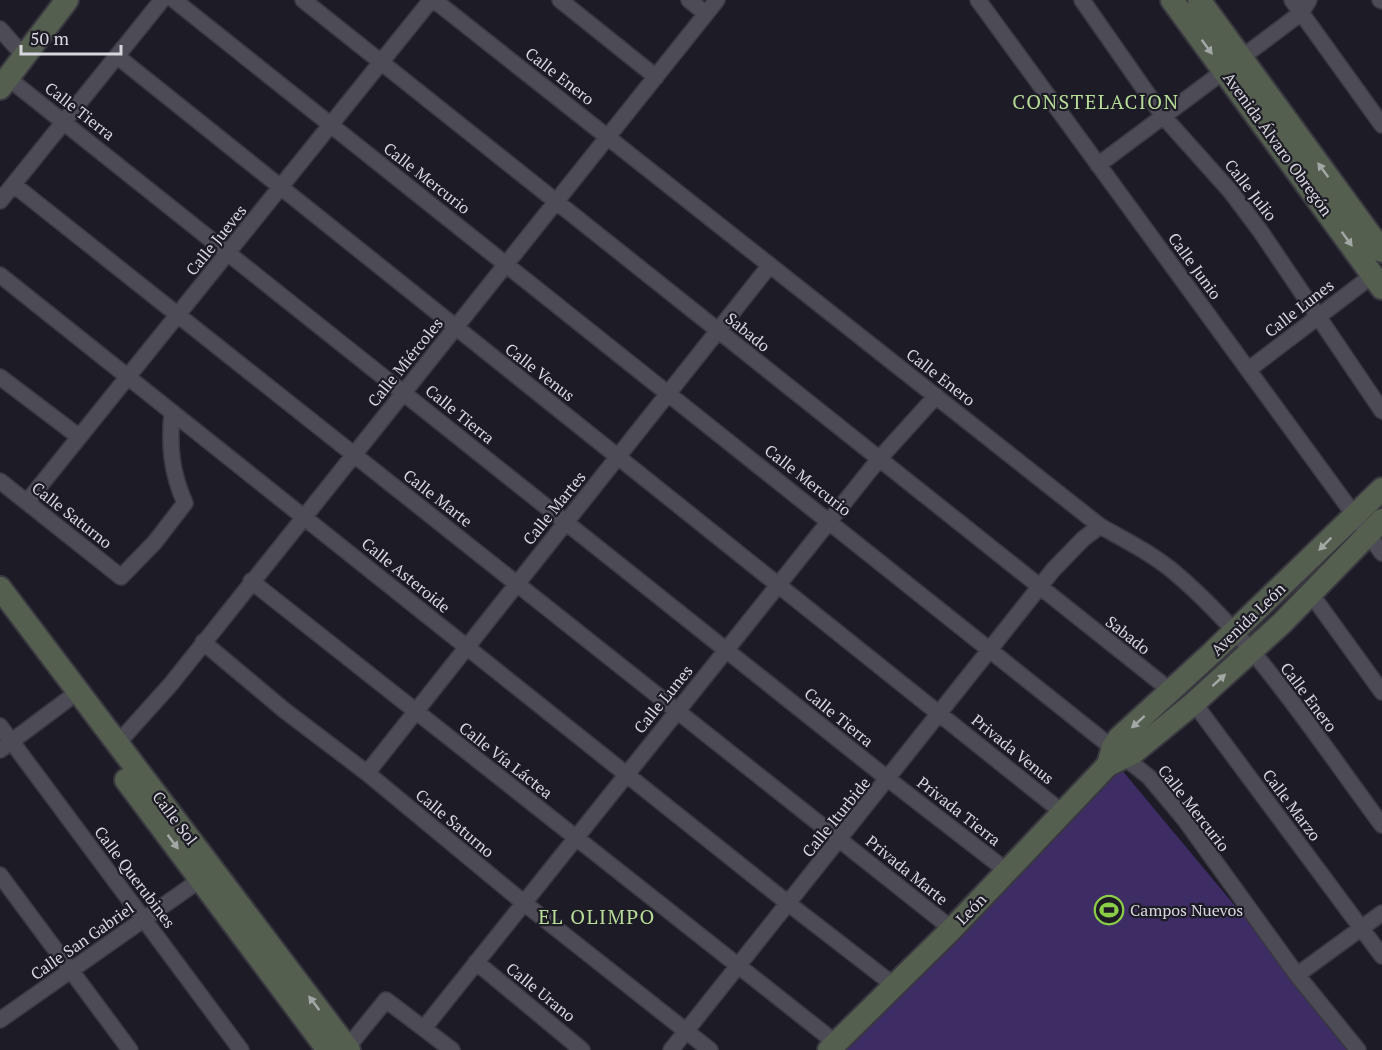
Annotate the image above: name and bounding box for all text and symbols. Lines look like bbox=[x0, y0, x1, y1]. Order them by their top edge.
scale bar bbox=[21, 18, 122, 56]
text: 50 m bbox=[30, 26, 70, 50]
one-way arrow bbox=[1201, 39, 1213, 55]
street label: Calle Enero bbox=[521, 42, 599, 110]
street label: Avenida Álvaro Obregón bbox=[1218, 68, 1338, 221]
street label: Calle Tierra bbox=[40, 77, 120, 145]
district label: CONSTELACION bbox=[1012, 88, 1180, 115]
street label: Calle Mercurio bbox=[379, 137, 475, 219]
street label: Calle Julio bbox=[1220, 154, 1282, 226]
one-way arrow bbox=[1317, 163, 1329, 179]
street label: Calle Jueves bbox=[181, 200, 251, 280]
street label: Calle Junio bbox=[1163, 228, 1227, 304]
one-way arrow bbox=[1341, 230, 1353, 246]
street label: Calle Lunes bbox=[1260, 274, 1338, 342]
street label: Sabado bbox=[721, 307, 775, 357]
street label: Calle Miércoles bbox=[362, 313, 448, 411]
street label: Calle Venus bbox=[501, 338, 579, 406]
street label: Calle Enero bbox=[902, 343, 980, 411]
street label: Calle Tierra bbox=[421, 379, 499, 449]
street label: Calle Mercurio bbox=[760, 439, 856, 521]
street label: Calle Marte bbox=[399, 464, 477, 532]
street label: Calle Martes bbox=[517, 466, 591, 549]
street label: Calle Saturno bbox=[27, 477, 117, 553]
street label: Calle Asteroide bbox=[357, 532, 455, 618]
one-way arrow bbox=[1318, 536, 1332, 550]
street label: Avenida León bbox=[1206, 577, 1291, 660]
street label: Sabado bbox=[1101, 611, 1155, 660]
street label: Calle Enero bbox=[1276, 658, 1342, 736]
street label: Calle Lunes bbox=[629, 660, 698, 738]
one-way arrow bbox=[1212, 673, 1227, 687]
street label: Calle Tierra bbox=[800, 682, 878, 752]
street label: Privada Venus bbox=[967, 709, 1059, 789]
one-way arrow bbox=[1131, 715, 1146, 728]
street label: Calle Vía Láctea bbox=[455, 717, 557, 803]
street label: Calle Mercurio bbox=[1153, 760, 1235, 856]
street label: Calle Marzo bbox=[1258, 765, 1326, 845]
street label: Privada Tierra bbox=[913, 771, 1005, 851]
street label: Calle Iturbide bbox=[797, 772, 875, 862]
street label: Calle Saturno bbox=[411, 784, 499, 862]
street label: Calle Sol bbox=[147, 787, 203, 850]
street label: Calle Querubines bbox=[89, 822, 181, 933]
street label: Privada Marte bbox=[861, 830, 953, 910]
one-way arrow bbox=[167, 834, 179, 850]
street label: León bbox=[951, 888, 991, 929]
sports icon: Campos Nuevos bbox=[1093, 894, 1125, 926]
street label: Calle San Gabriel bbox=[26, 897, 138, 985]
place label: Campos Nuevos bbox=[1130, 899, 1243, 921]
district label: EL OLIMPO bbox=[538, 903, 656, 930]
street label: Calle Urano bbox=[502, 957, 580, 1027]
one-way arrow bbox=[308, 996, 320, 1012]

